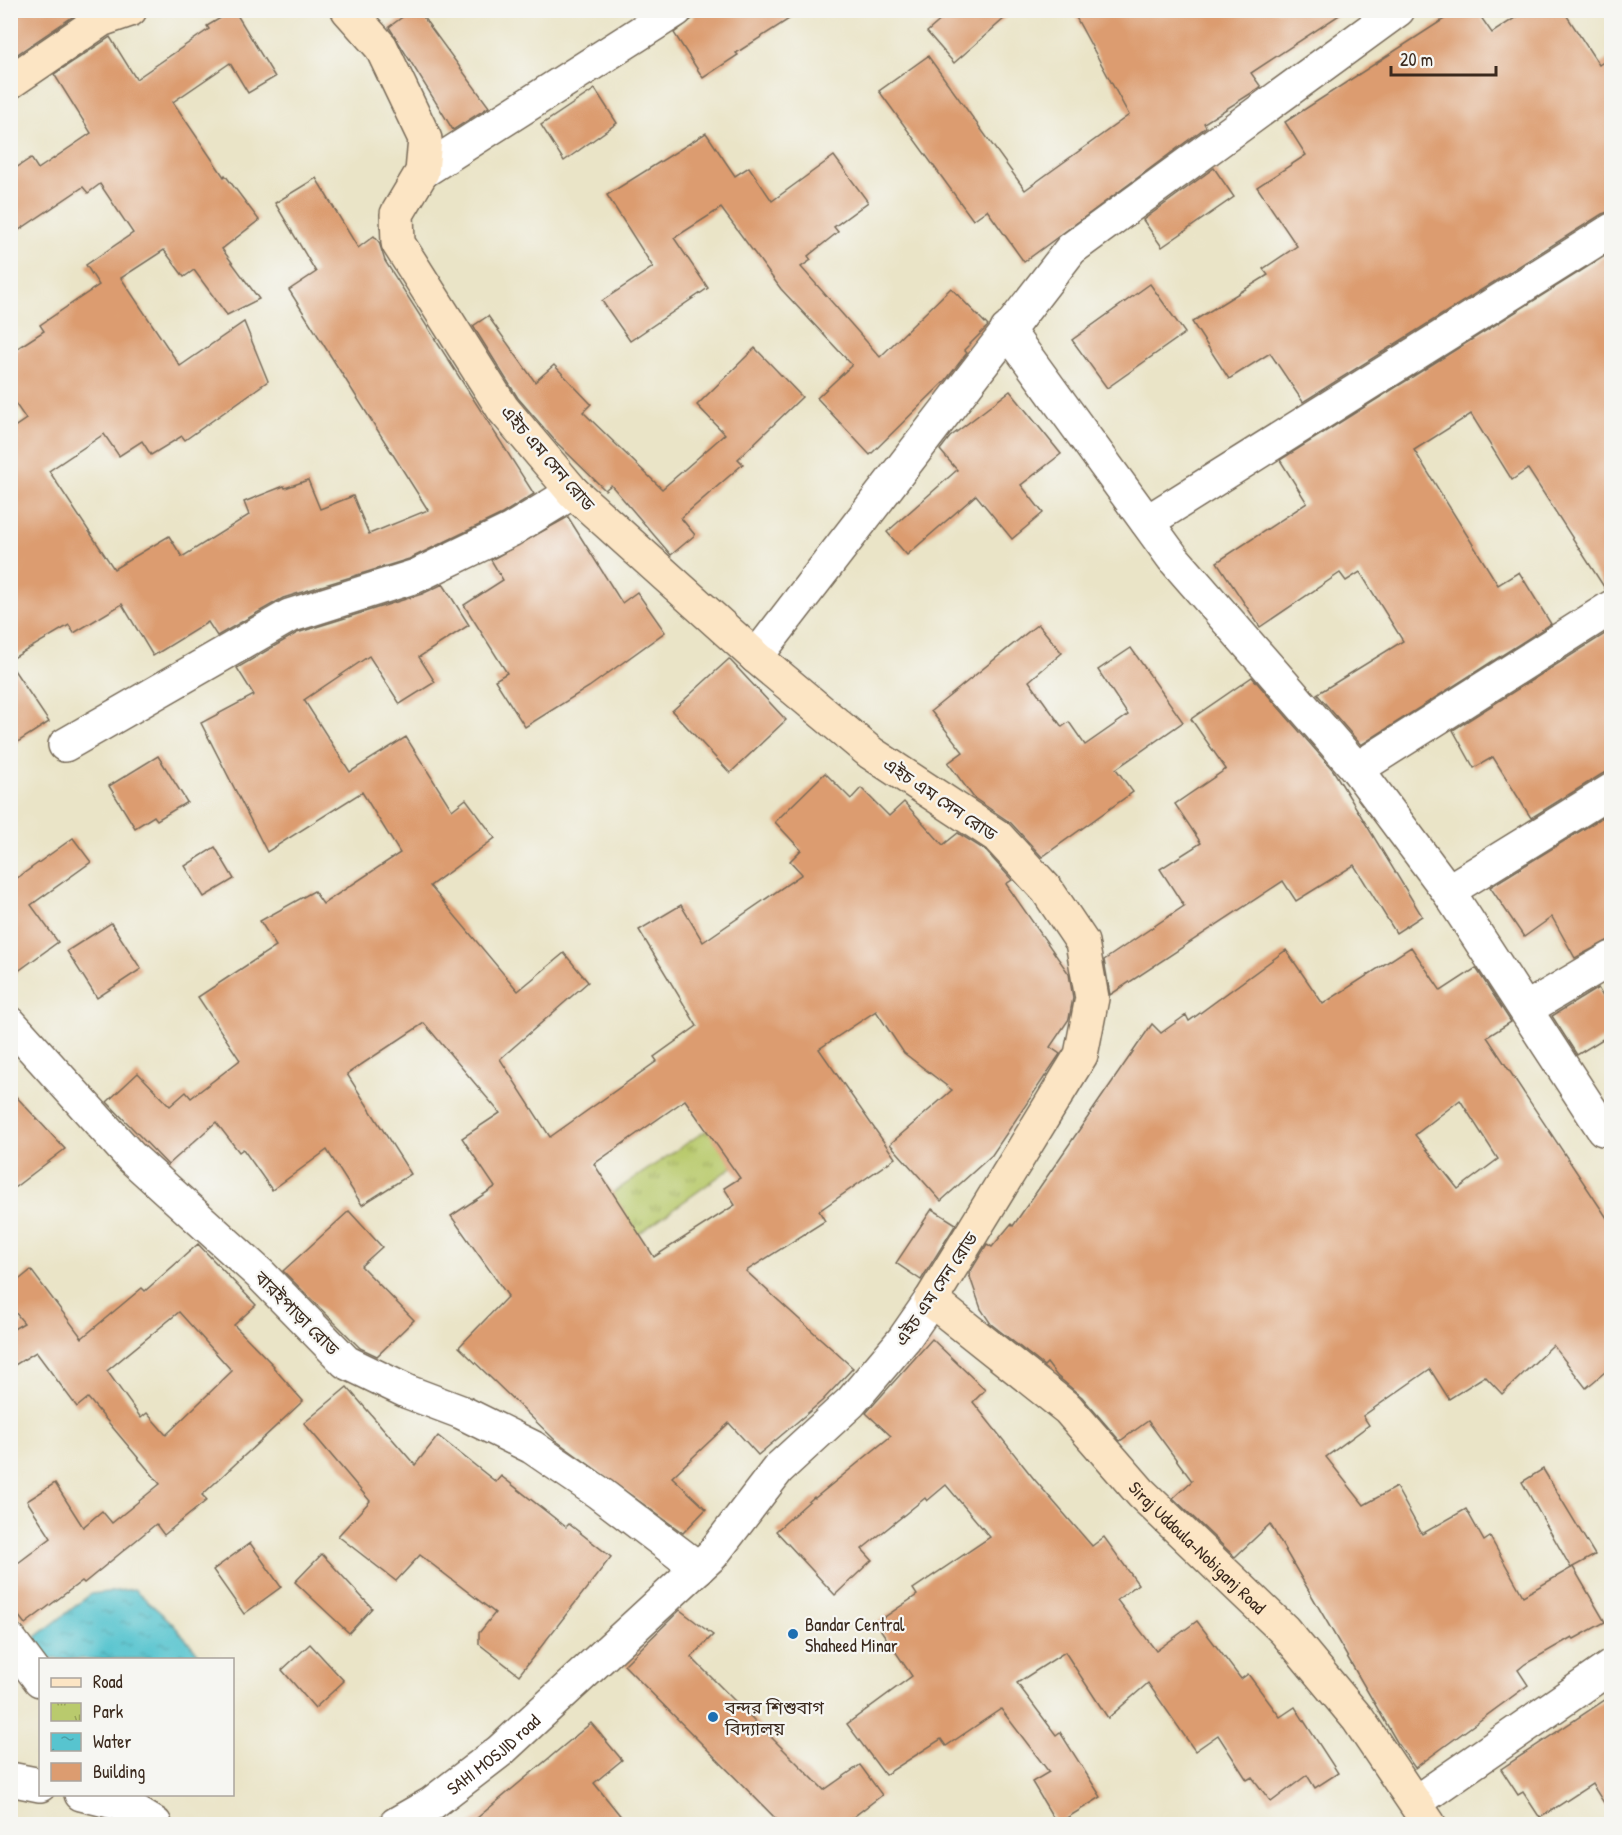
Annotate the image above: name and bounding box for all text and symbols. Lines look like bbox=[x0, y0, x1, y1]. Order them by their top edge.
scale bar bbox=[1391, 39, 1496, 77]
text: 20 m bbox=[1400, 47, 1433, 72]
street label: এইচ এম সেন রোড bbox=[495, 400, 601, 516]
street label: এইচ এম সেন রোড bbox=[878, 752, 1002, 846]
street label: এইচ এম সেন রোড bbox=[889, 1227, 983, 1351]
street label: বারইপাড়া রোড bbox=[249, 1265, 345, 1361]
street label: Siraj Uddoula-Nobiganj Road bbox=[1123, 1475, 1272, 1619]
place label: Bandar Central Shaheed Minar bbox=[805, 1612, 905, 1658]
marker: Bandar Central Shaheed Minar bbox=[786, 1627, 800, 1641]
legend bbox=[39, 1658, 234, 1796]
text: Road bbox=[93, 1669, 123, 1694]
place label: বন্দর শিশুবাগ বিদ্যালয় bbox=[724, 1695, 824, 1741]
text: Park bbox=[93, 1699, 124, 1724]
street label: SAHI MOSJID road bbox=[441, 1708, 545, 1800]
marker: বন্দর শিশুবাগ বিদ্যালয় bbox=[706, 1710, 720, 1724]
text: Water bbox=[93, 1729, 131, 1754]
text: Building bbox=[93, 1759, 145, 1784]

